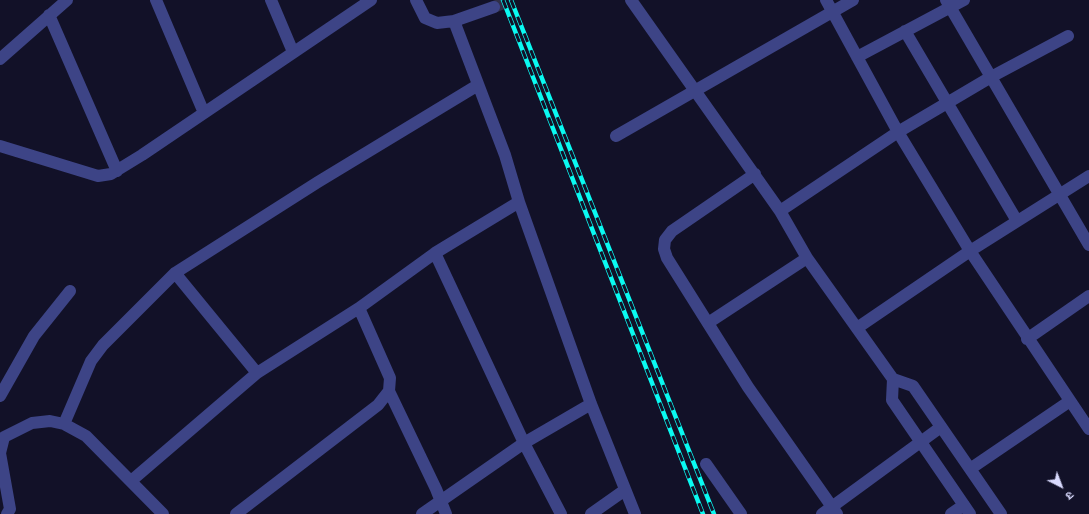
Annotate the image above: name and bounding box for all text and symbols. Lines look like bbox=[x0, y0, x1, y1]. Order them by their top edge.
north arrow bbox=[1041, 466, 1081, 506]
text: उ bbox=[1063, 488, 1076, 502]

